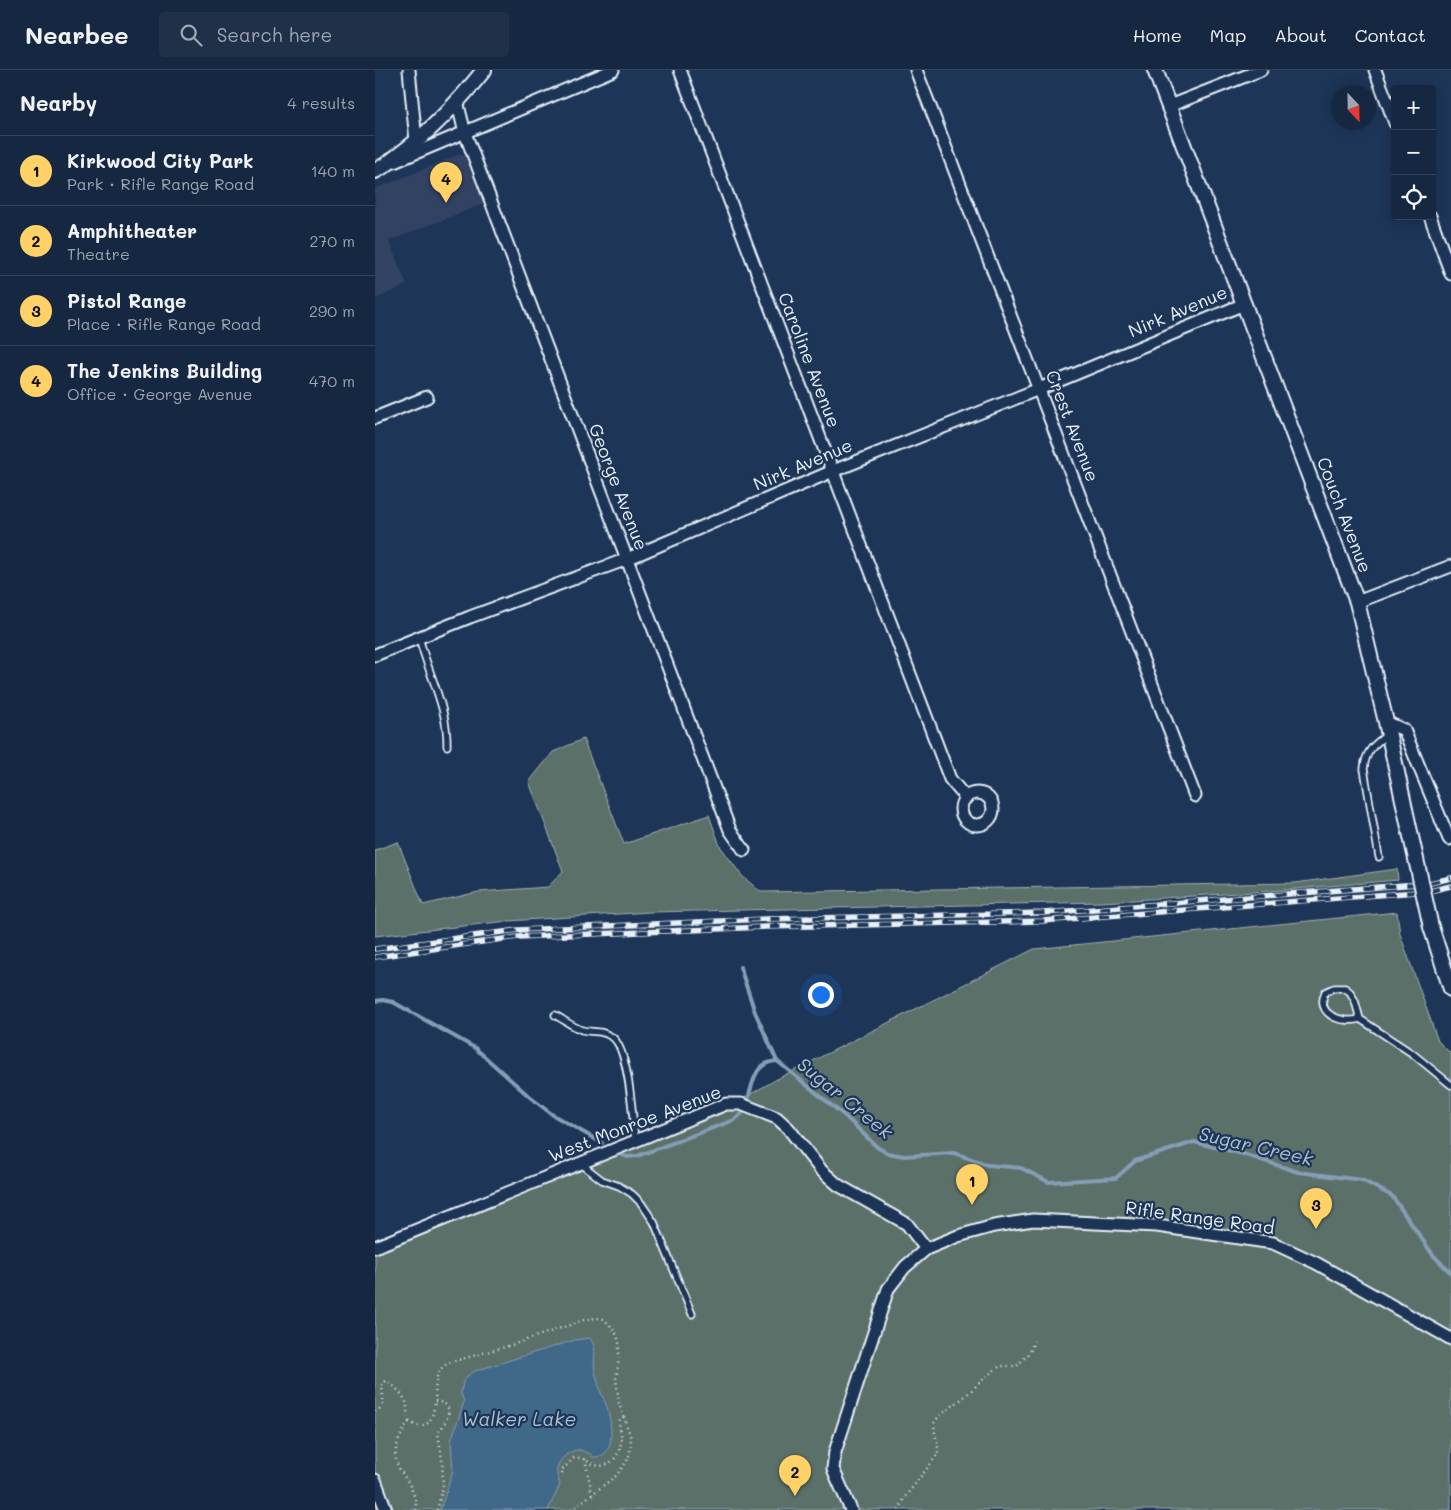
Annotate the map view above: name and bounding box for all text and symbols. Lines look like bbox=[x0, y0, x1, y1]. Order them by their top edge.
search box bbox=[159, 12, 509, 57]
text: Nearbee bbox=[25, 19, 129, 50]
icon: search bbox=[177, 21, 205, 49]
text: Search here bbox=[217, 22, 332, 47]
text: Home bbox=[1133, 23, 1182, 47]
text: Map bbox=[1210, 23, 1246, 47]
text: About bbox=[1274, 23, 1327, 47]
text: Contact bbox=[1355, 23, 1426, 47]
north arrow bbox=[1331, 85, 1376, 130]
map controls bbox=[1391, 85, 1436, 220]
button: + bbox=[1391, 85, 1436, 130]
text: Nearby bbox=[20, 89, 97, 116]
text: 4 results bbox=[287, 92, 355, 113]
button: − bbox=[1391, 130, 1436, 175]
text: Kirkwood City Park bbox=[67, 148, 254, 173]
text: 1 bbox=[32, 160, 40, 181]
text: 140 m bbox=[311, 160, 355, 181]
pin: 4 bbox=[430, 162, 462, 203]
text: Park · Rifle Range Road bbox=[67, 173, 254, 194]
button: locate bbox=[1391, 175, 1436, 220]
text: Amphitheater bbox=[67, 218, 197, 243]
text: 2 bbox=[32, 230, 40, 251]
text: 270 m bbox=[309, 230, 355, 251]
text: Theatre bbox=[67, 243, 130, 264]
street label: Nirk Avenue bbox=[1124, 279, 1231, 343]
text: Pistol Range bbox=[67, 288, 186, 313]
street label: Caroline Avenue bbox=[773, 289, 847, 431]
text: 3 bbox=[31, 300, 41, 321]
text: 290 m bbox=[309, 300, 355, 321]
text: Place · Rifle Range Road bbox=[67, 313, 261, 334]
text: The Jenkins Building bbox=[67, 358, 262, 383]
street label: Crest Avenue bbox=[1041, 366, 1105, 485]
text: 4 bbox=[31, 370, 41, 391]
text: 470 m bbox=[309, 370, 355, 391]
text: Office · George Avenue bbox=[67, 383, 253, 404]
street label: George Avenue bbox=[584, 420, 654, 553]
street label: Nirk Avenue bbox=[749, 432, 856, 496]
street label: Couch Avenue bbox=[1312, 453, 1378, 576]
your location bbox=[808, 982, 834, 1008]
water label: Sugar Creek bbox=[792, 1051, 899, 1144]
street label: West Monroe Avenue bbox=[545, 1079, 724, 1167]
water label: Sugar Creek bbox=[1197, 1120, 1316, 1171]
pin: 1 bbox=[956, 1164, 988, 1205]
pin: 3 bbox=[1300, 1188, 1332, 1229]
street label: Rifle Range Road bbox=[1124, 1195, 1276, 1239]
water label: Walker Lake bbox=[462, 1406, 576, 1431]
pin: 2 bbox=[779, 1455, 811, 1496]

